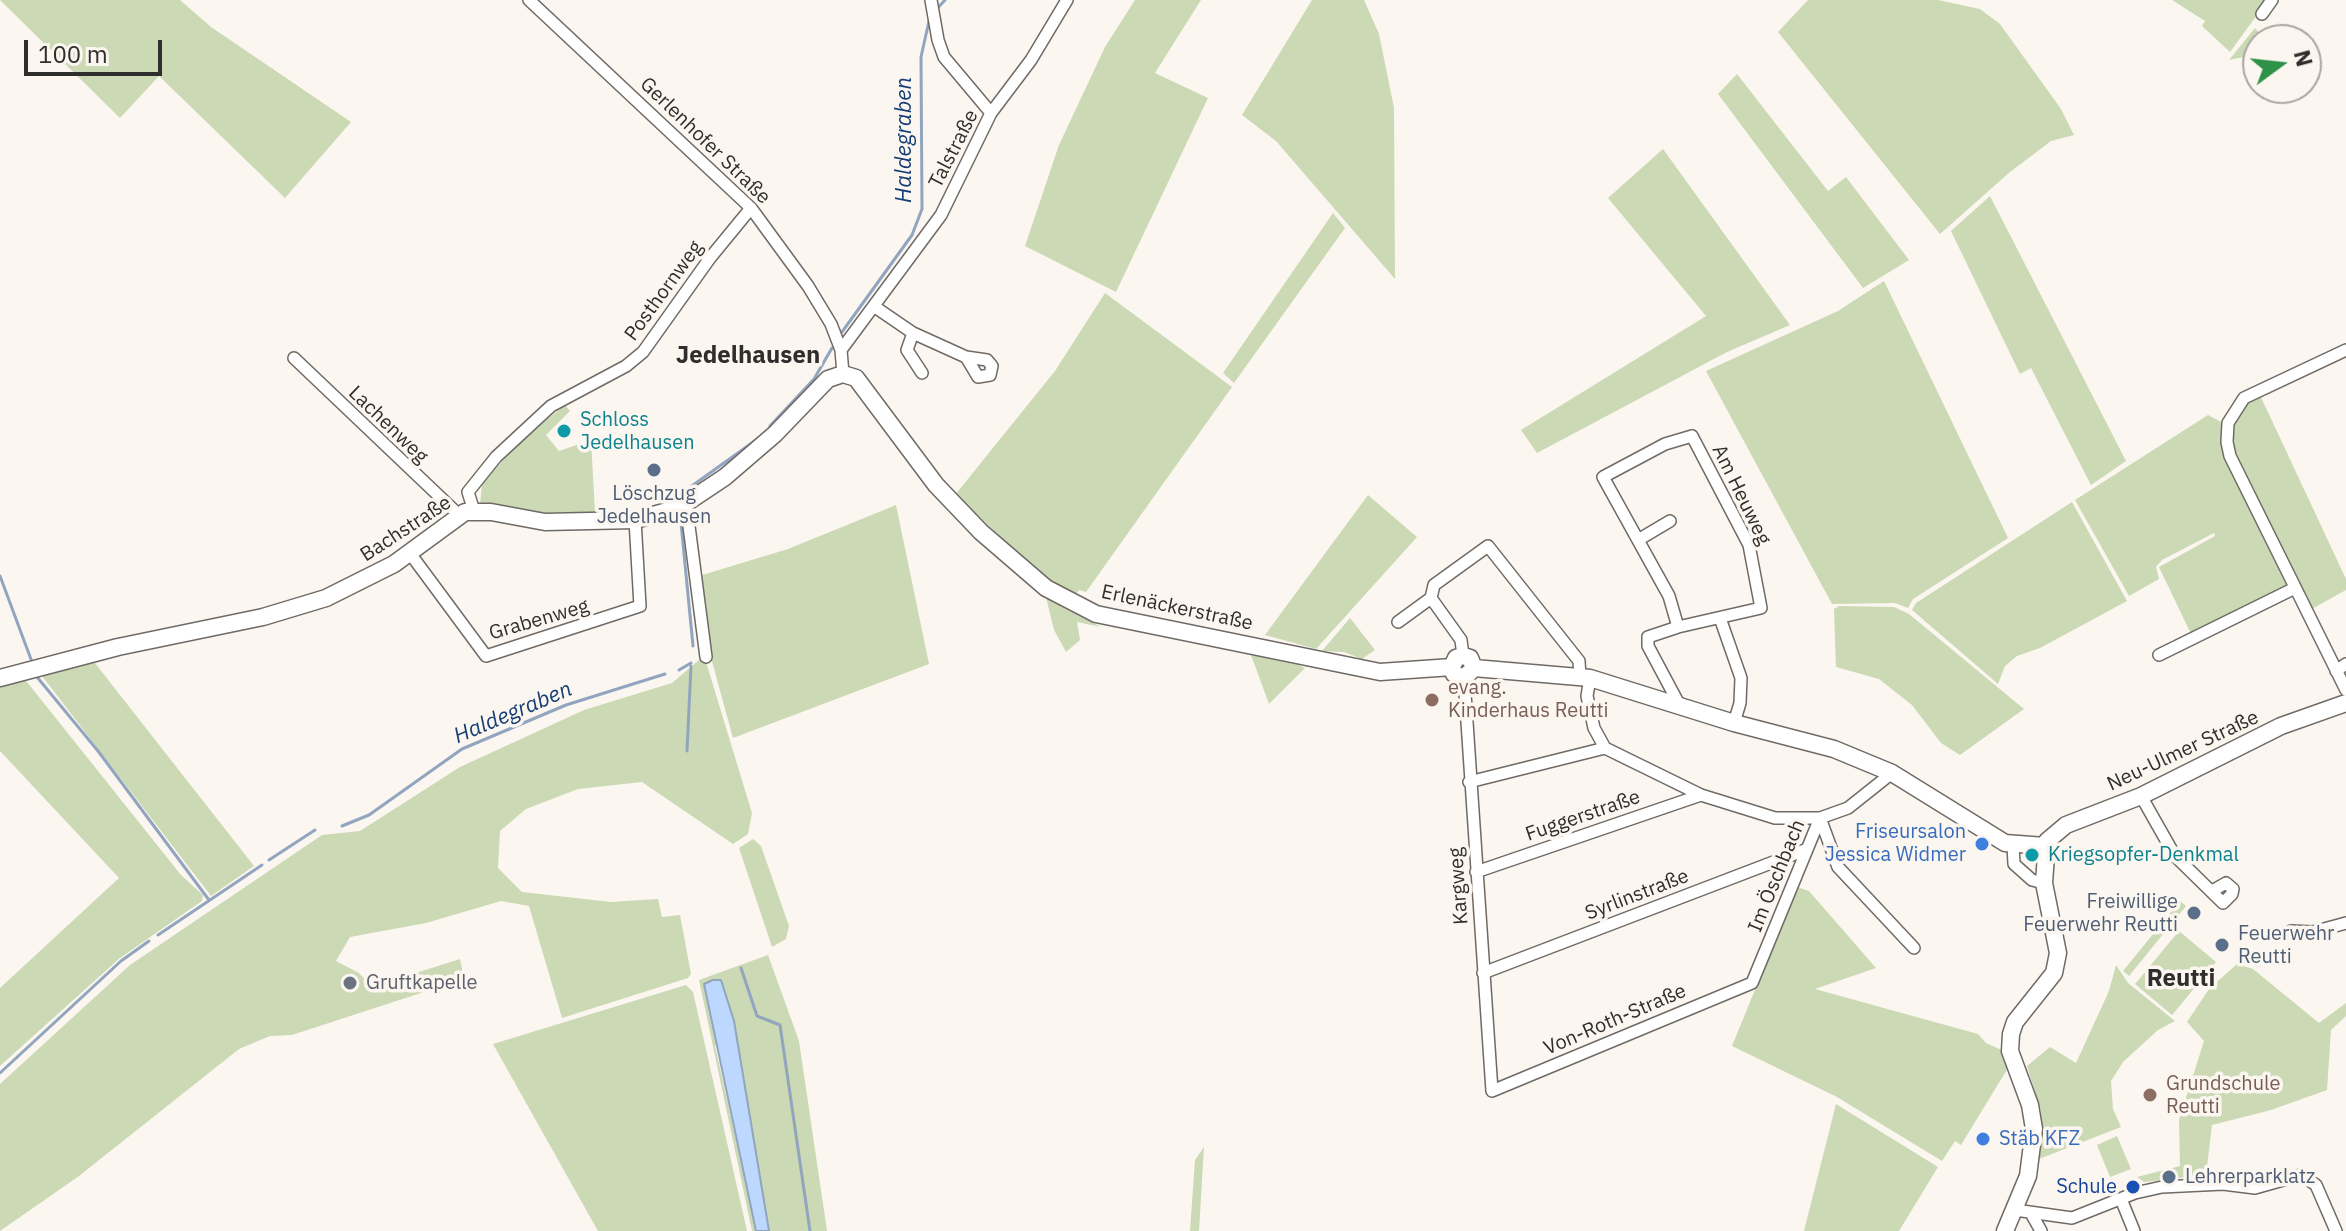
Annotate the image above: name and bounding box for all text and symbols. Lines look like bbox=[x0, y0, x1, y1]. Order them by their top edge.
scale bar bbox=[28, 24, 166, 74]
north arrow bbox=[2242, 24, 2322, 104]
text: 100 m bbox=[38, 38, 108, 70]
text: N bbox=[2288, 47, 2320, 70]
street label: Gerlenhofer Straße bbox=[635, 73, 775, 209]
water label: Haldegraben bbox=[892, 77, 918, 203]
street label: Talstraße bbox=[924, 106, 984, 192]
street label: Posthornweg bbox=[620, 236, 708, 346]
district label: Jedelhausen bbox=[676, 342, 820, 370]
street label: Lachenweg bbox=[343, 381, 433, 469]
place label: Schloss Jedelhausen bbox=[580, 408, 695, 455]
marker: Schloss Jedelhausen bbox=[555, 422, 573, 440]
street label: Am Heuweg bbox=[1706, 441, 1776, 549]
marker: Löschzug Jedelhausen bbox=[645, 461, 663, 479]
place label: Löschzug Jedelhausen bbox=[597, 482, 711, 529]
street label: Bachstraße bbox=[356, 491, 456, 567]
street label: Erlenäckerstraße bbox=[1099, 580, 1255, 636]
street label: Grabenweg bbox=[486, 594, 592, 646]
water label: Haldegraben bbox=[450, 676, 576, 750]
place label: evang. Kinderhaus Reutti bbox=[1448, 676, 1609, 723]
marker: evang. Kinderhaus Reutti bbox=[1423, 691, 1441, 709]
street label: Neu-Ulmer Straße bbox=[2103, 705, 2263, 797]
street label: Fuggerstraße bbox=[1522, 785, 1644, 847]
street label: Im Öschbach bbox=[1744, 816, 1810, 936]
place label: Friseursalon Jessica Widmer bbox=[1825, 820, 1966, 867]
marker: Friseursalon Jessica Widmer bbox=[1973, 835, 1991, 853]
place label: Kriegsopfer-Denkmal bbox=[2048, 843, 2239, 867]
marker: Kriegsopfer-Denkmal bbox=[2023, 846, 2041, 864]
street label: Kargweg bbox=[1444, 847, 1474, 925]
street label: Syrlinstraße bbox=[1582, 864, 1692, 926]
place label: Freiwillige Feuerwehr Reutti bbox=[2023, 890, 2178, 937]
marker: Freiwillige Feuerwehr Reutti bbox=[2185, 904, 2203, 922]
place label: Feuerwehr Reutti bbox=[2238, 922, 2334, 969]
marker: Feuerwehr Reutti bbox=[2213, 936, 2231, 954]
district label: Reutti bbox=[2147, 965, 2215, 993]
place label: Gruftkapelle bbox=[366, 971, 478, 995]
marker: Gruftkapelle bbox=[341, 974, 359, 992]
street label: Von-Roth-Straße bbox=[1540, 979, 1690, 1061]
place label: Grundschule Reutti bbox=[2166, 1072, 2280, 1119]
marker: Grundschule Reutti bbox=[2141, 1086, 2159, 1104]
place label: Stäb KFZ bbox=[1999, 1127, 2080, 1151]
marker: Stäb KFZ bbox=[1974, 1130, 1992, 1148]
place label: Lehrerparklatz bbox=[2185, 1165, 2315, 1189]
marker: Lehrerparklatz bbox=[2160, 1168, 2178, 1186]
place label: Schule bbox=[2056, 1175, 2117, 1199]
marker: Schule bbox=[2124, 1178, 2142, 1196]

